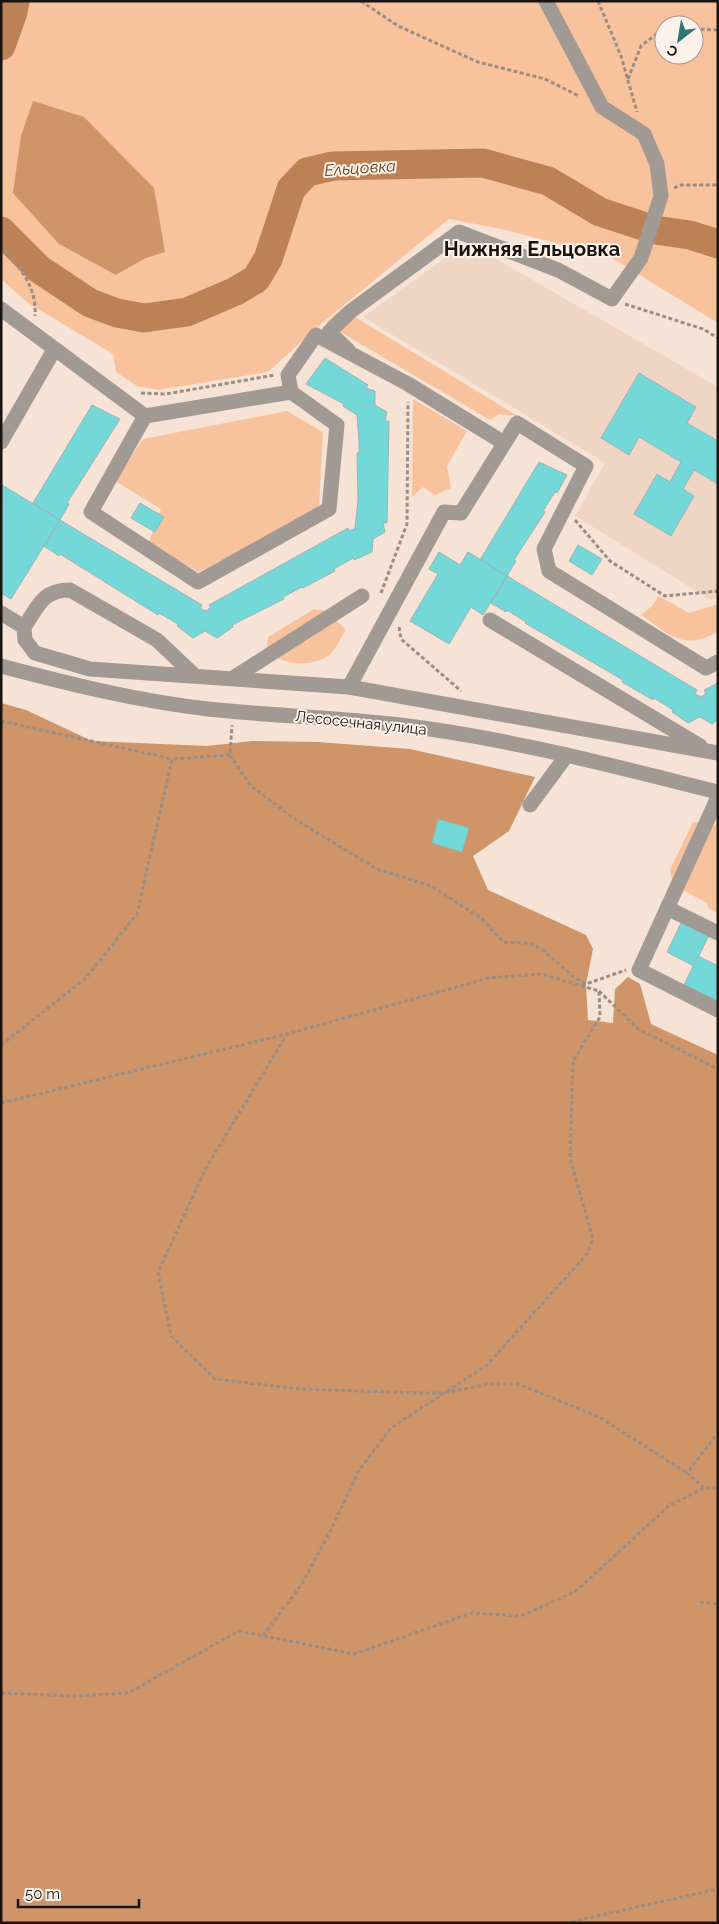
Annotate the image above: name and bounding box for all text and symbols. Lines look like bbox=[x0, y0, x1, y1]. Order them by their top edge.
north arrow bbox=[654, 15, 704, 65]
text: С bbox=[664, 42, 681, 60]
water label: Ельцовка bbox=[324, 156, 397, 180]
district label: Нижняя Ельцовка bbox=[444, 237, 620, 261]
street label: Лесосечная улица bbox=[294, 707, 428, 739]
scale bar bbox=[18, 1876, 139, 1908]
text: 50 m bbox=[25, 1885, 60, 1903]

